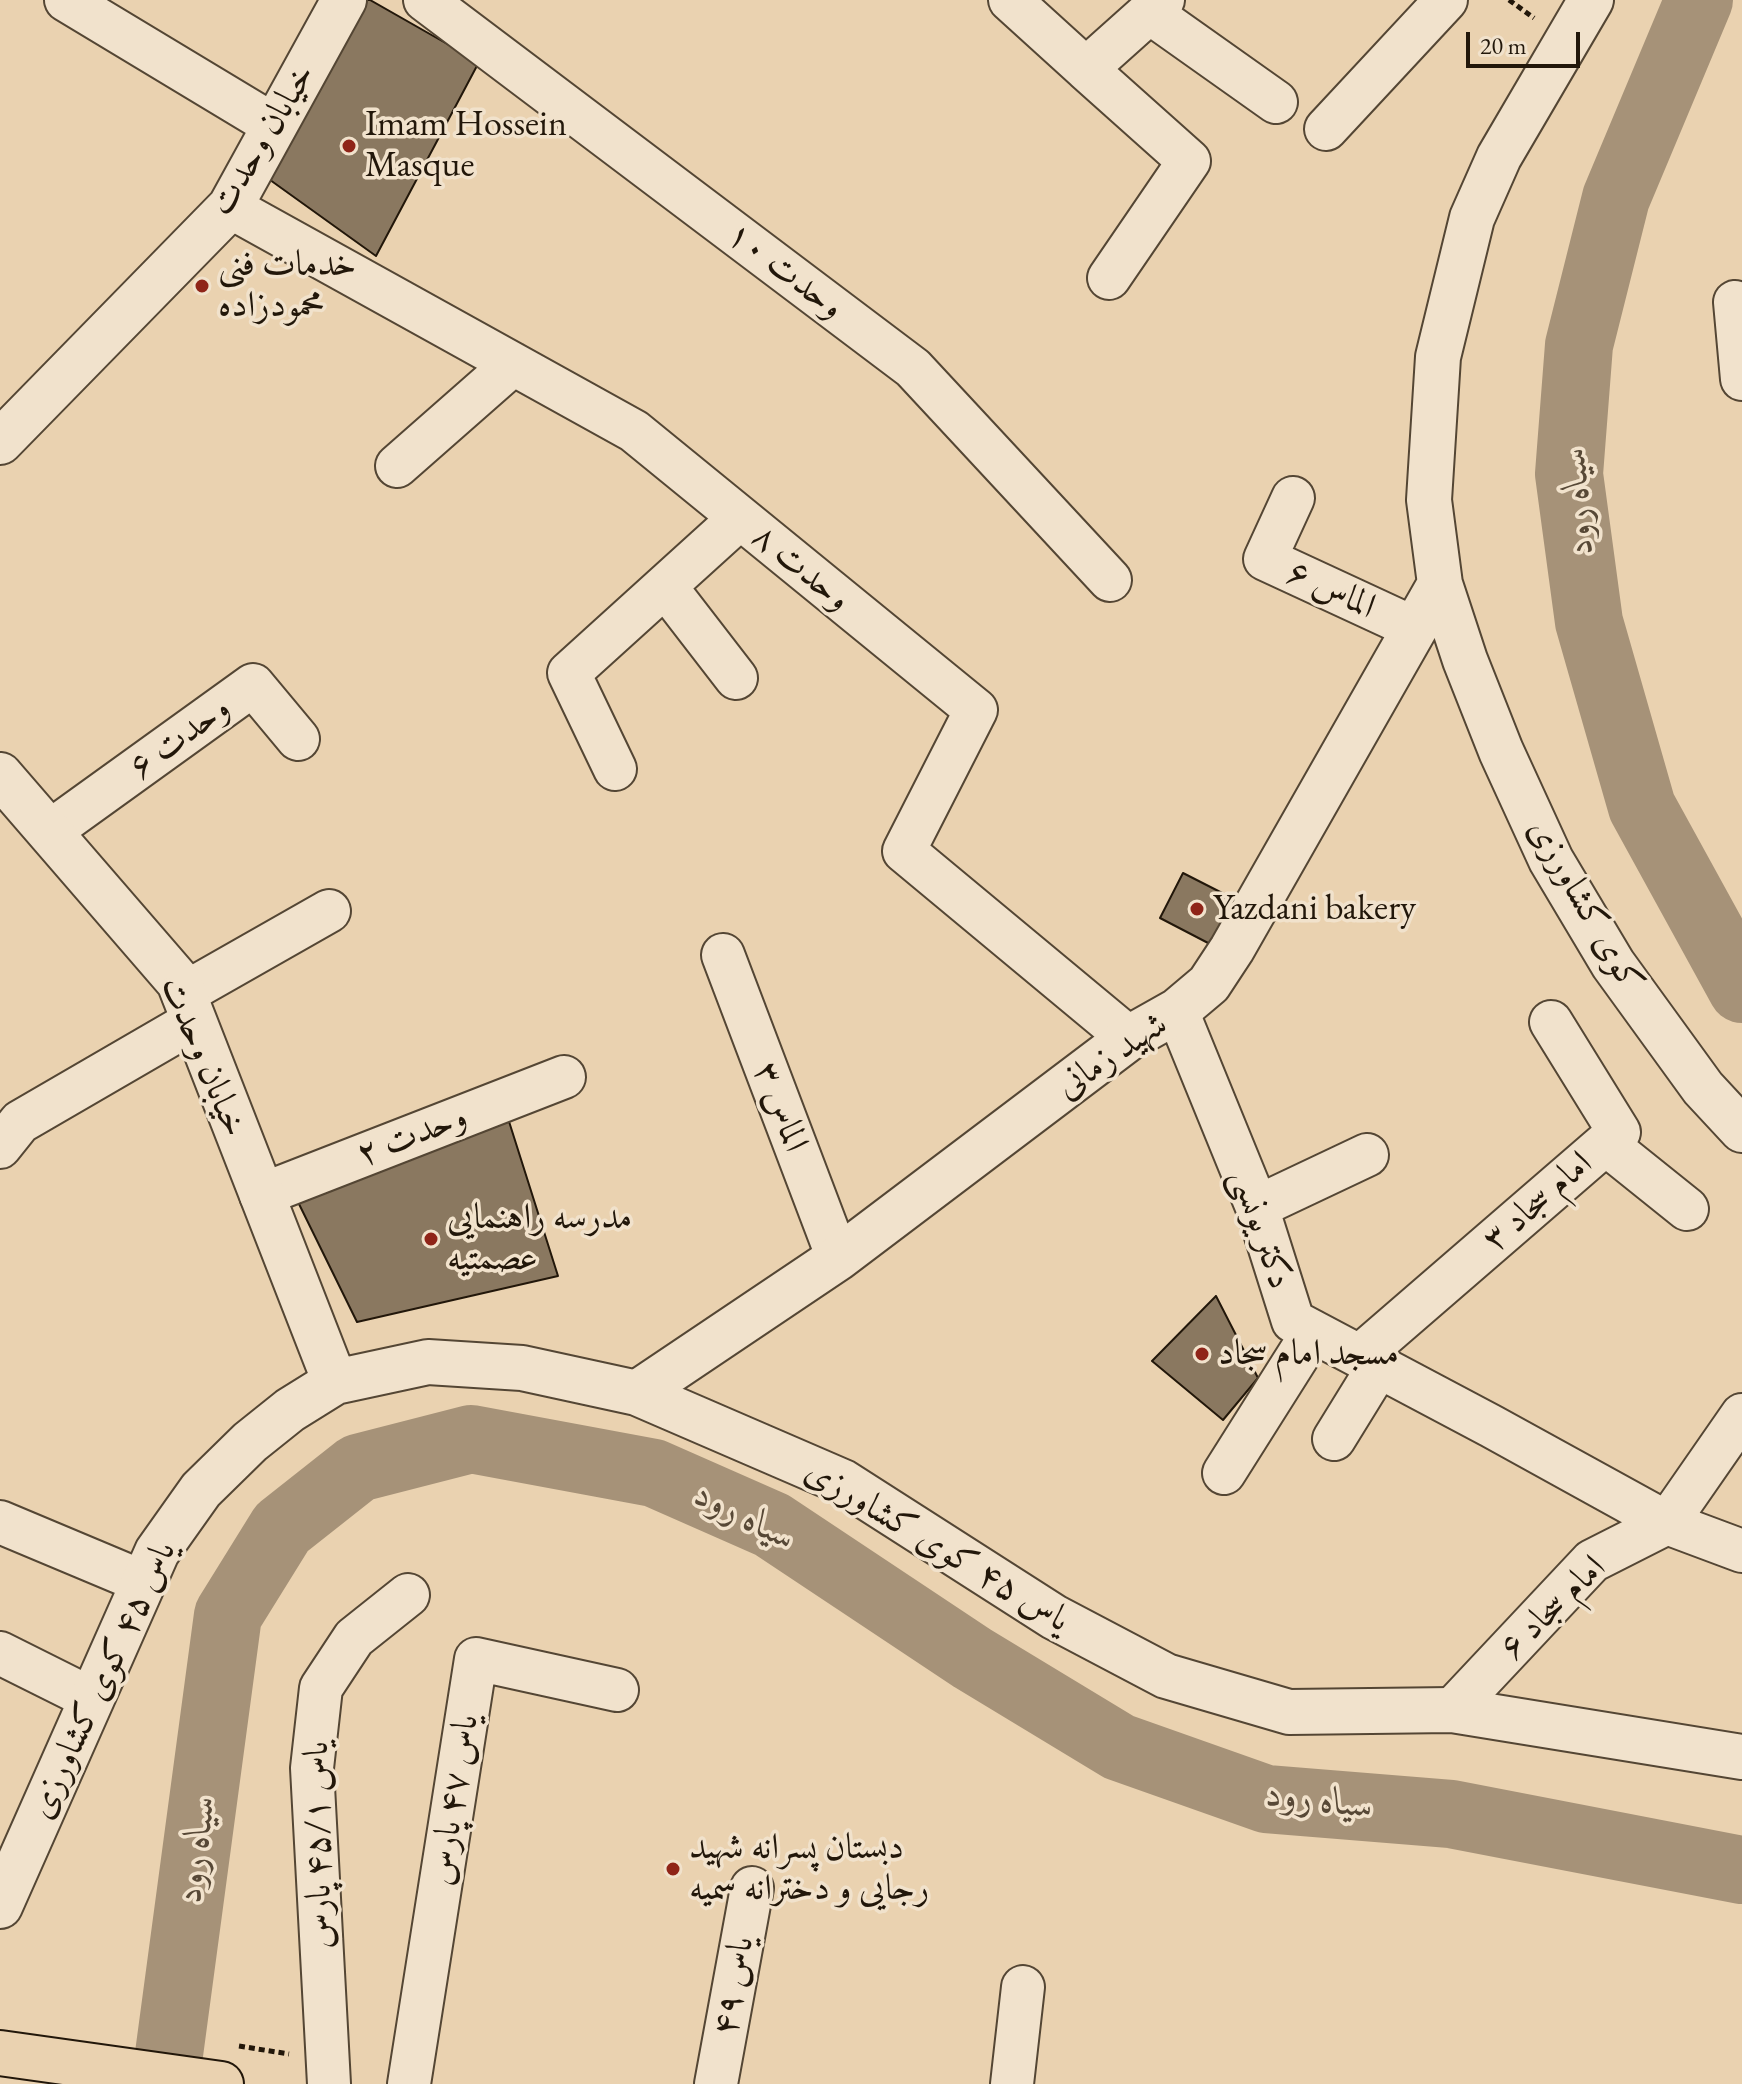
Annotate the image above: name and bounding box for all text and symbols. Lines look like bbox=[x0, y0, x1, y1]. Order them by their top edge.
scale bar bbox=[1470, 16, 1584, 66]
text: 20 m bbox=[1480, 30, 1527, 61]
street label: خیابان وحدت bbox=[201, 56, 325, 224]
place label: Imam Hossein Masque bbox=[365, 103, 567, 188]
marker: Imam Hossein Masque bbox=[340, 137, 358, 155]
street label: وحدت ۱۰ bbox=[718, 213, 852, 329]
place label: خدمات فنی محمودزاده bbox=[218, 243, 356, 328]
marker: خدمات فنی محمودزاده bbox=[193, 277, 211, 295]
water label: سیاه رود bbox=[1551, 445, 1605, 557]
street label: وحدت ۸ bbox=[743, 515, 859, 621]
street label: الماس ۶ bbox=[1280, 551, 1382, 629]
street label: وحدت ۶ bbox=[121, 687, 239, 789]
street label: کوی کشاورزی bbox=[1518, 811, 1652, 1001]
place label: Yazdani bakery bbox=[1213, 887, 1416, 931]
marker: Yazdani bakery bbox=[1188, 900, 1206, 918]
street label: خیابان وحدت bbox=[150, 970, 256, 1144]
street label: شهید زمانی bbox=[1048, 1003, 1176, 1109]
street label: الماس ۳ bbox=[743, 1056, 817, 1158]
street label: وحدت ۲ bbox=[351, 1095, 473, 1177]
street label: امام سجاد ۳ bbox=[1474, 1143, 1602, 1261]
street label: دکتر یونسی bbox=[1220, 1163, 1302, 1295]
place label: مدرسه راهنمایی عصمتیه bbox=[447, 1196, 632, 1281]
marker: مدرسه راهنمایی عصمتیه bbox=[422, 1230, 440, 1248]
place label: مسجد امام سجاد bbox=[1218, 1332, 1399, 1376]
marker: مسجد امام سجاد bbox=[1193, 1345, 1211, 1363]
street label: یاس ۴۵ کوی کشاورزی bbox=[797, 1450, 1077, 1642]
water label: سیاه رود bbox=[686, 1472, 804, 1562]
street label: یاس ۴۵ کوی کشاورزی bbox=[20, 1534, 186, 1826]
street label: امام سجاد ۶ bbox=[1491, 1547, 1615, 1669]
street label: یاس ۴۷ پارس bbox=[419, 1711, 489, 1889]
street label: یاس ۴۵/۱ پارس bbox=[296, 1741, 342, 1949]
water label: سیاه رود bbox=[1263, 1772, 1377, 1830]
water label: سیاه رود bbox=[167, 1792, 227, 1906]
place label: دبستان پسرانه شهید رجایی و دخترانه سمیه bbox=[689, 1826, 929, 1911]
marker: دبستان پسرانه شهید رجایی و دخترانه سمیه bbox=[664, 1860, 682, 1878]
street label: یاس ۴۹ bbox=[704, 1933, 764, 2039]

